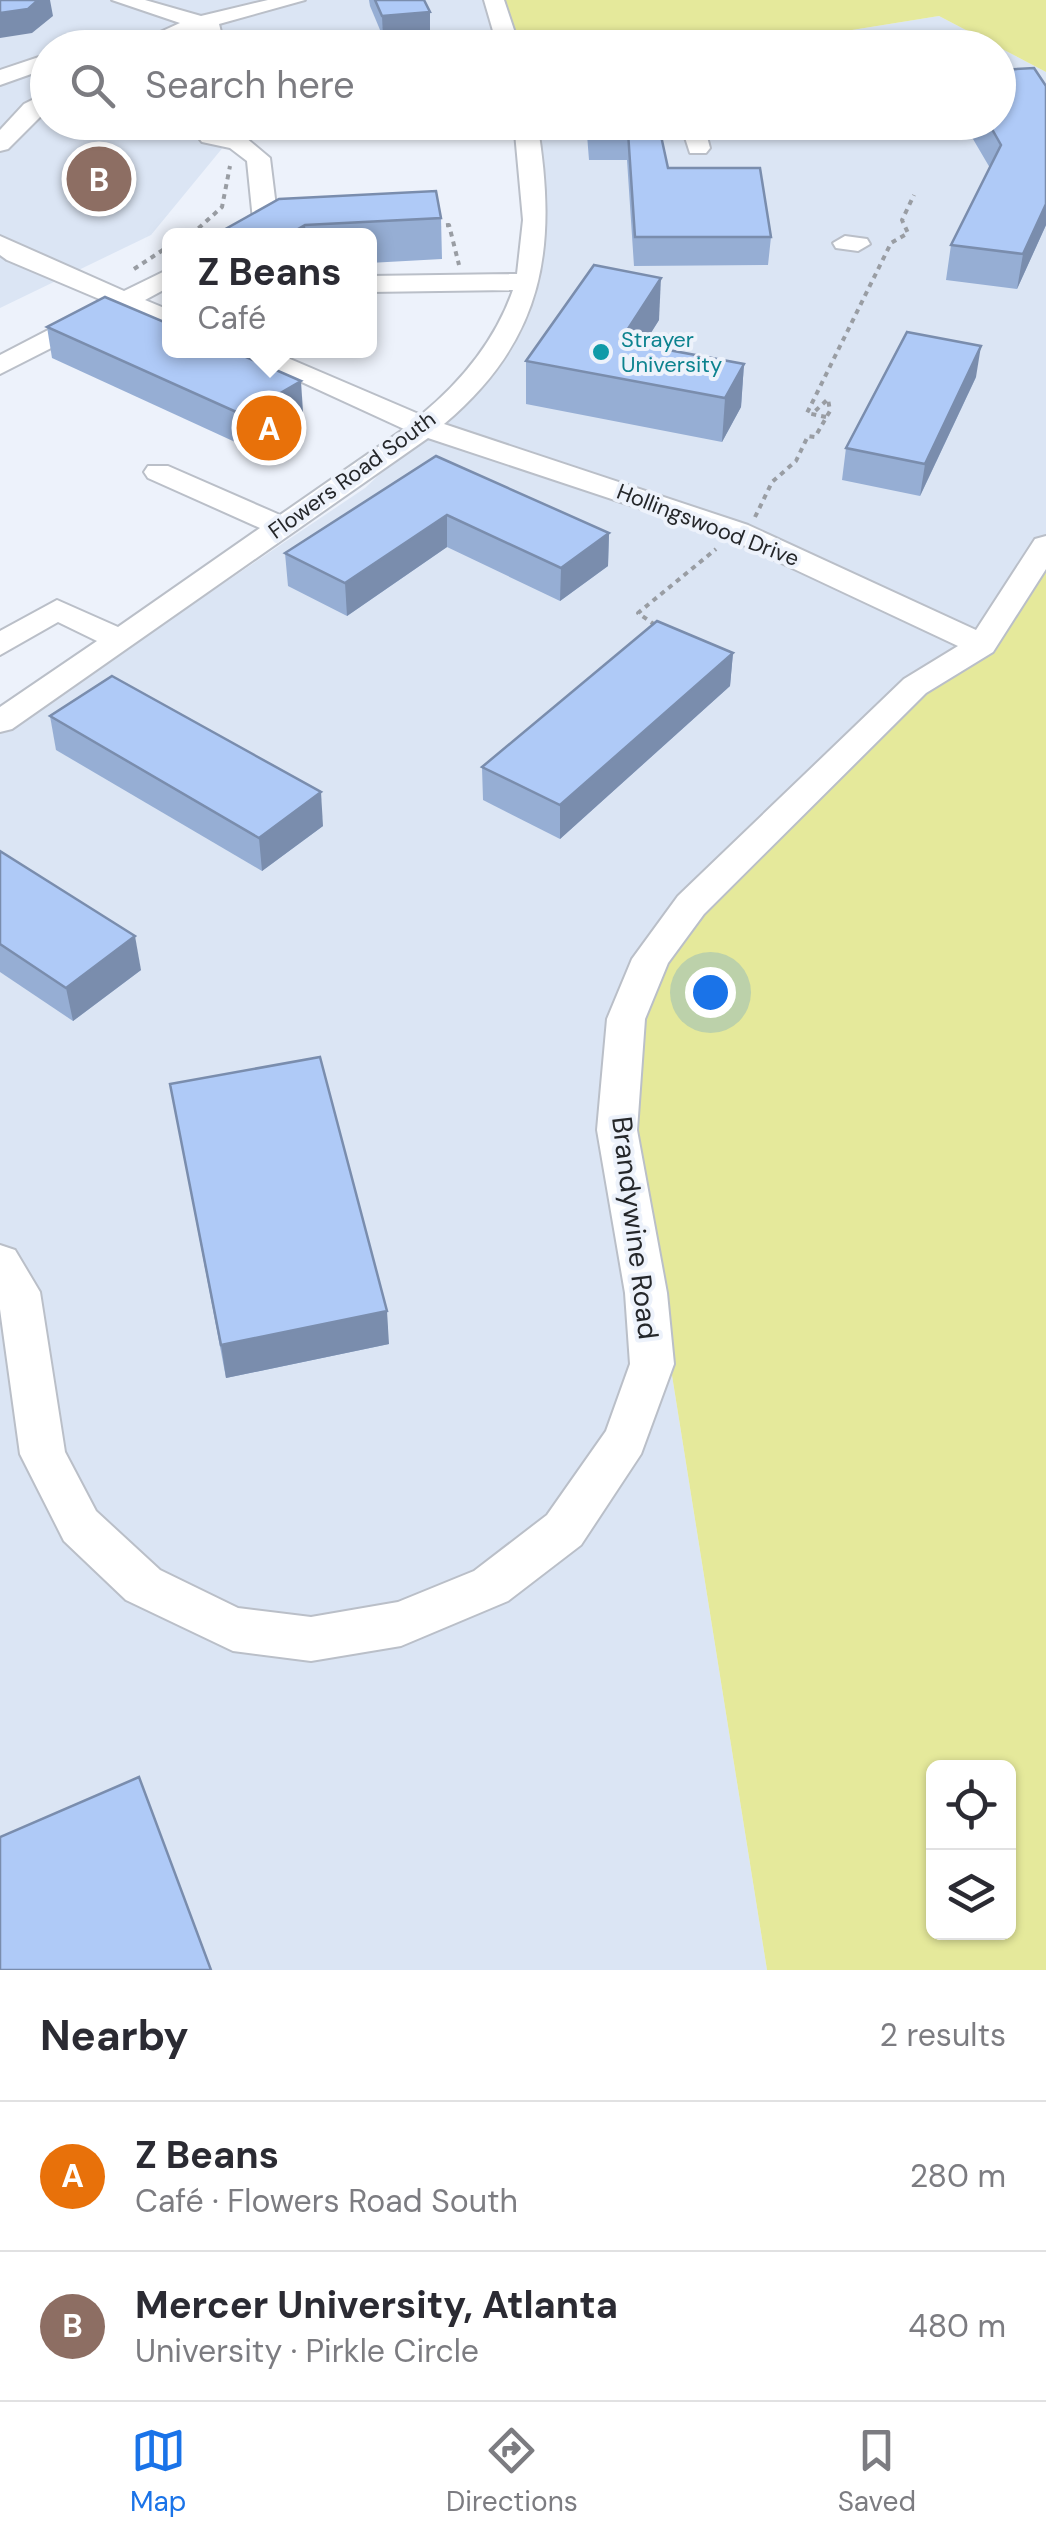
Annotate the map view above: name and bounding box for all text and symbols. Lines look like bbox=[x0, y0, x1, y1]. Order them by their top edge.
search box bbox=[30, 30, 1016, 140]
icon: search bbox=[65, 58, 120, 113]
text: Search here bbox=[145, 60, 355, 110]
pin: B bbox=[66, 142, 132, 216]
popup bbox=[162, 228, 377, 358]
text: Z Beans bbox=[198, 247, 341, 297]
text: Café bbox=[198, 297, 266, 339]
place label: Strayer University bbox=[621, 325, 722, 379]
marker: Strayer University bbox=[590, 341, 612, 363]
pin: A bbox=[236, 390, 302, 466]
street label: Flowers Road South bbox=[263, 404, 441, 546]
street label: Hollingswood Drive bbox=[613, 477, 803, 573]
your location bbox=[685, 967, 736, 1018]
street label: Brandywine Road bbox=[603, 1114, 667, 1342]
map controls bbox=[926, 1760, 1016, 1940]
button: locate bbox=[926, 1760, 1016, 1850]
button: layers bbox=[926, 1850, 1016, 1940]
text: Nearby bbox=[40, 2008, 189, 2063]
text: 2 results bbox=[880, 2014, 1006, 2056]
text: Z Beans bbox=[135, 2130, 279, 2180]
text: A bbox=[61, 2155, 84, 2197]
text: 280 m bbox=[910, 2155, 1006, 2197]
text: Café · Flowers Road South bbox=[135, 2180, 518, 2222]
text: Mercer University, Atlanta bbox=[135, 2280, 618, 2330]
text: B bbox=[62, 2305, 83, 2347]
text: 480 m bbox=[908, 2305, 1006, 2347]
text: University · Pirkle Circle bbox=[135, 2330, 479, 2372]
tab: Map bbox=[130, 2423, 186, 2520]
tab: Directions bbox=[446, 2423, 578, 2520]
tab: Saved bbox=[838, 2423, 916, 2520]

